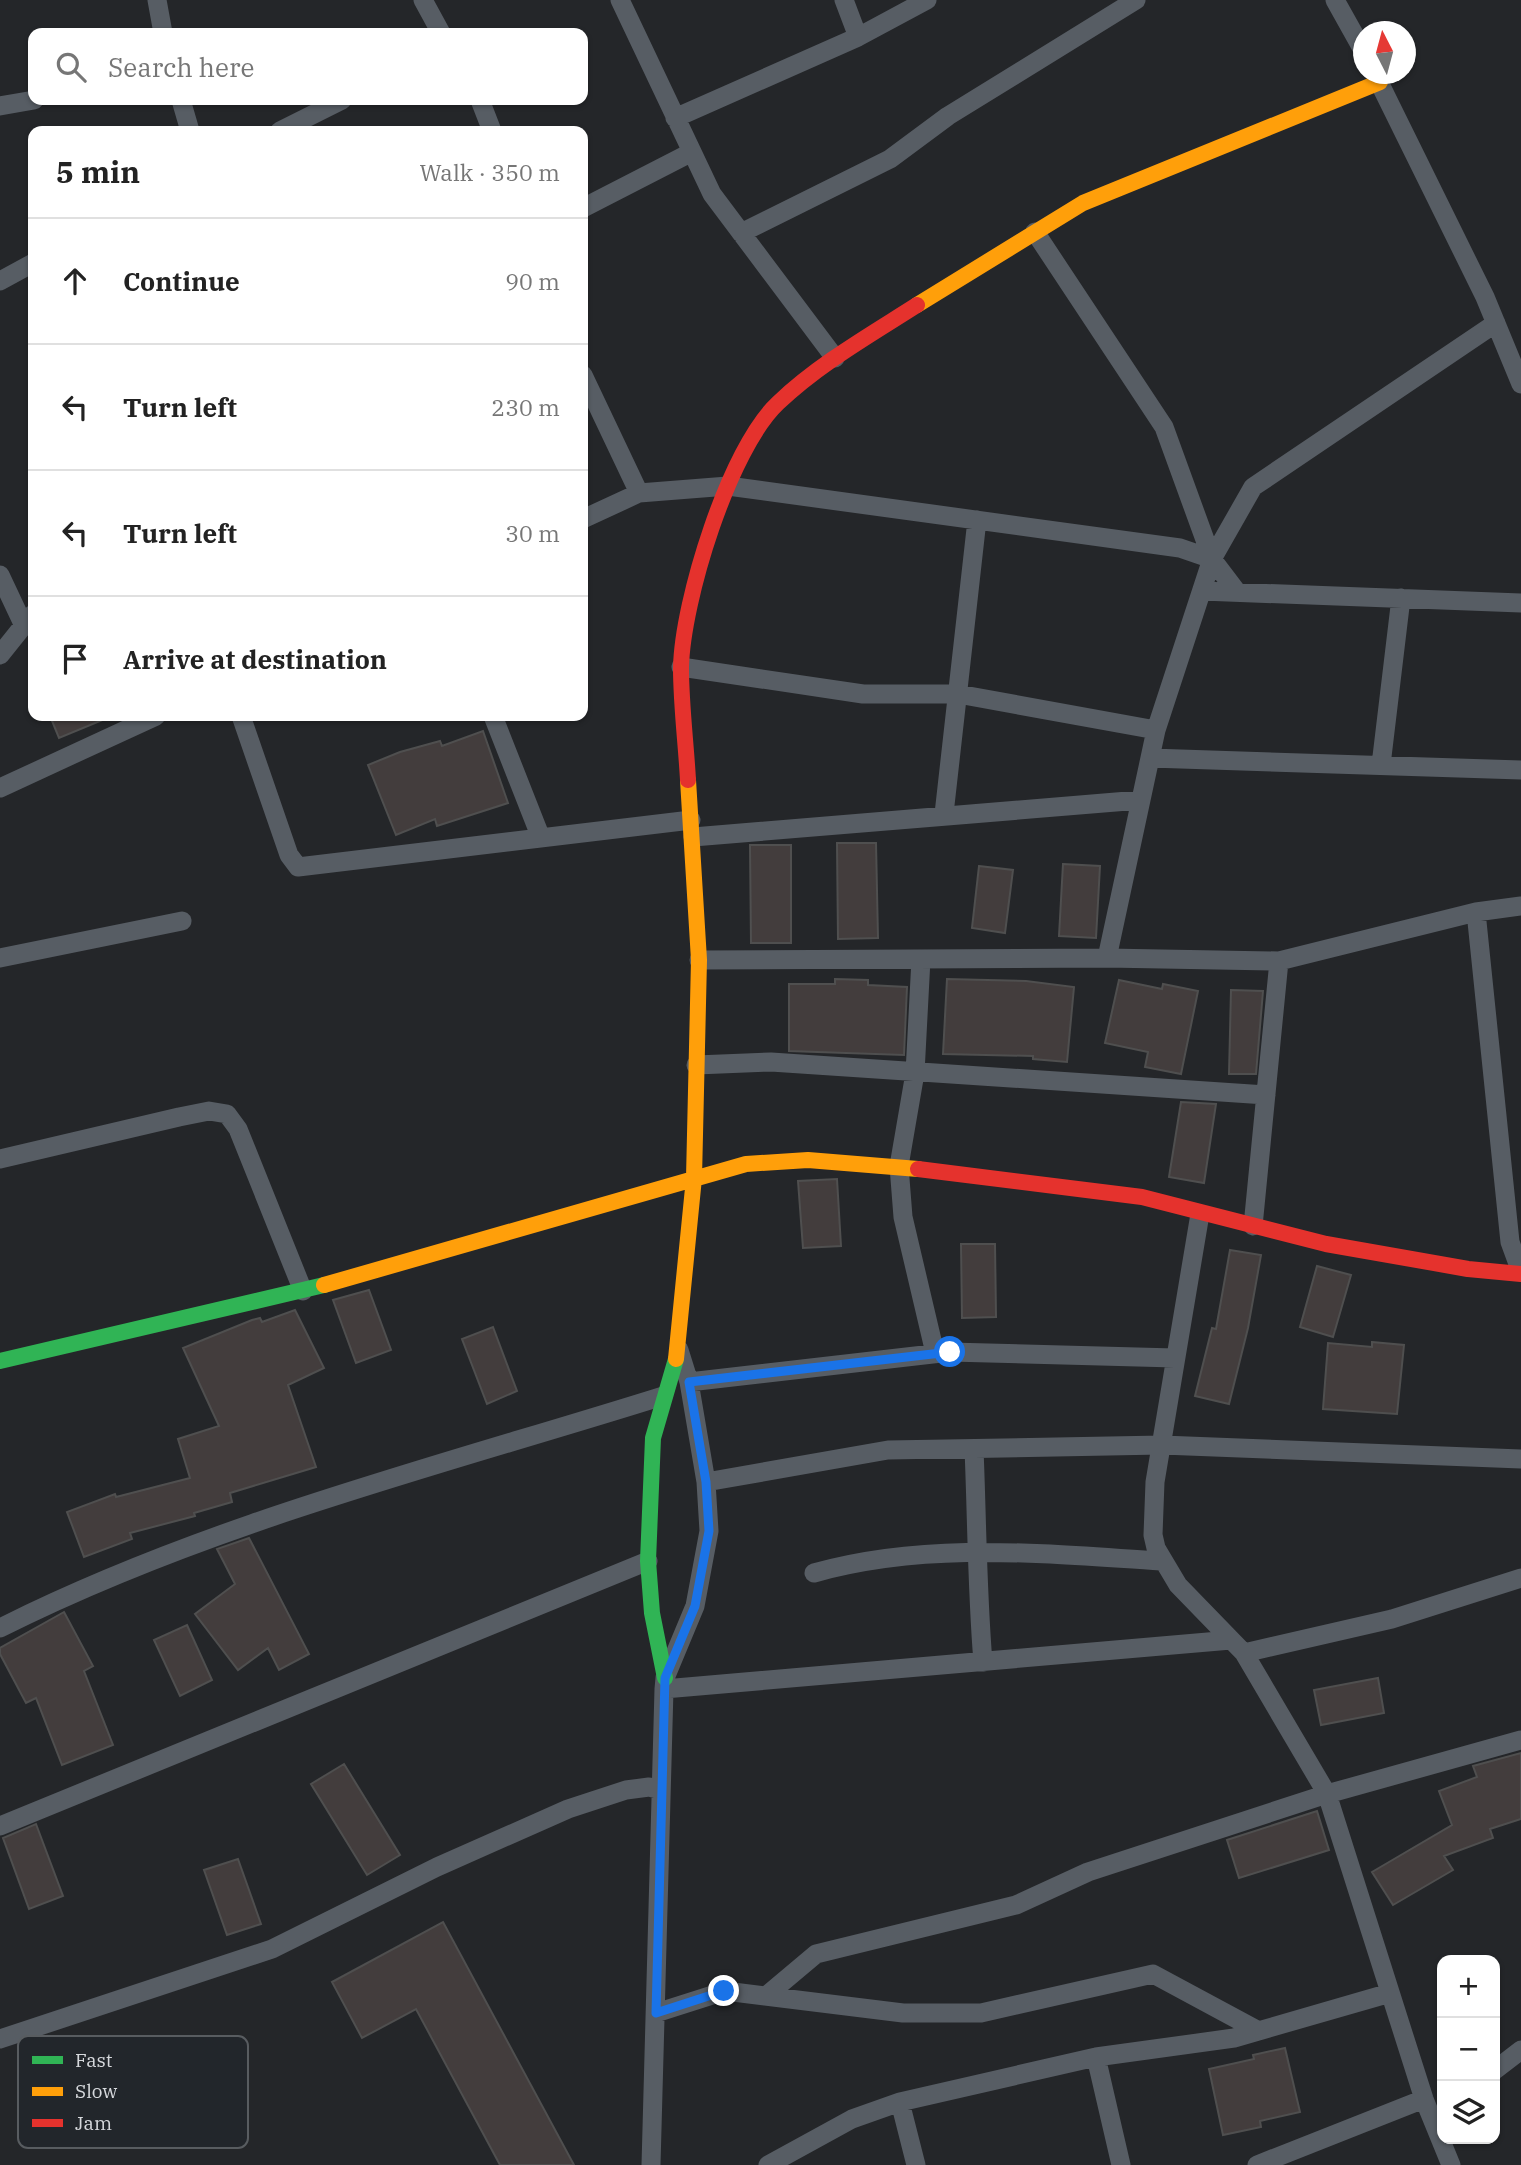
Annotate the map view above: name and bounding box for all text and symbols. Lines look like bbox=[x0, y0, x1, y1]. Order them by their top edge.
north arrow bbox=[1353, 21, 1416, 84]
search box bbox=[28, 28, 588, 105]
icon: search bbox=[52, 48, 90, 86]
text: Search here bbox=[108, 50, 254, 84]
text: 5 min bbox=[56, 152, 140, 191]
text: Walk · 350 m bbox=[419, 157, 560, 187]
icon: ahead bbox=[56, 262, 94, 300]
text: Continue bbox=[123, 264, 240, 298]
text: 90 m bbox=[505, 266, 560, 296]
icon: left bbox=[56, 388, 94, 426]
text: Turn left bbox=[123, 390, 237, 424]
text: 230 m bbox=[491, 392, 560, 422]
icon: left bbox=[56, 514, 94, 552]
text: Turn left bbox=[123, 516, 237, 550]
text: 30 m bbox=[505, 518, 560, 548]
icon: arrive bbox=[56, 640, 94, 678]
text: Arrive at destination bbox=[123, 642, 387, 676]
route start bbox=[934, 1336, 965, 1367]
map controls bbox=[1437, 1955, 1500, 2144]
button: + bbox=[1437, 1955, 1500, 2018]
route end bbox=[708, 1975, 739, 2006]
button: − bbox=[1437, 2018, 1500, 2081]
legend bbox=[18, 2036, 248, 2148]
text: Fast bbox=[75, 2048, 113, 2072]
text: Slow bbox=[75, 2079, 117, 2103]
button: layers bbox=[1437, 2081, 1500, 2144]
text: Jam bbox=[75, 2111, 112, 2135]

